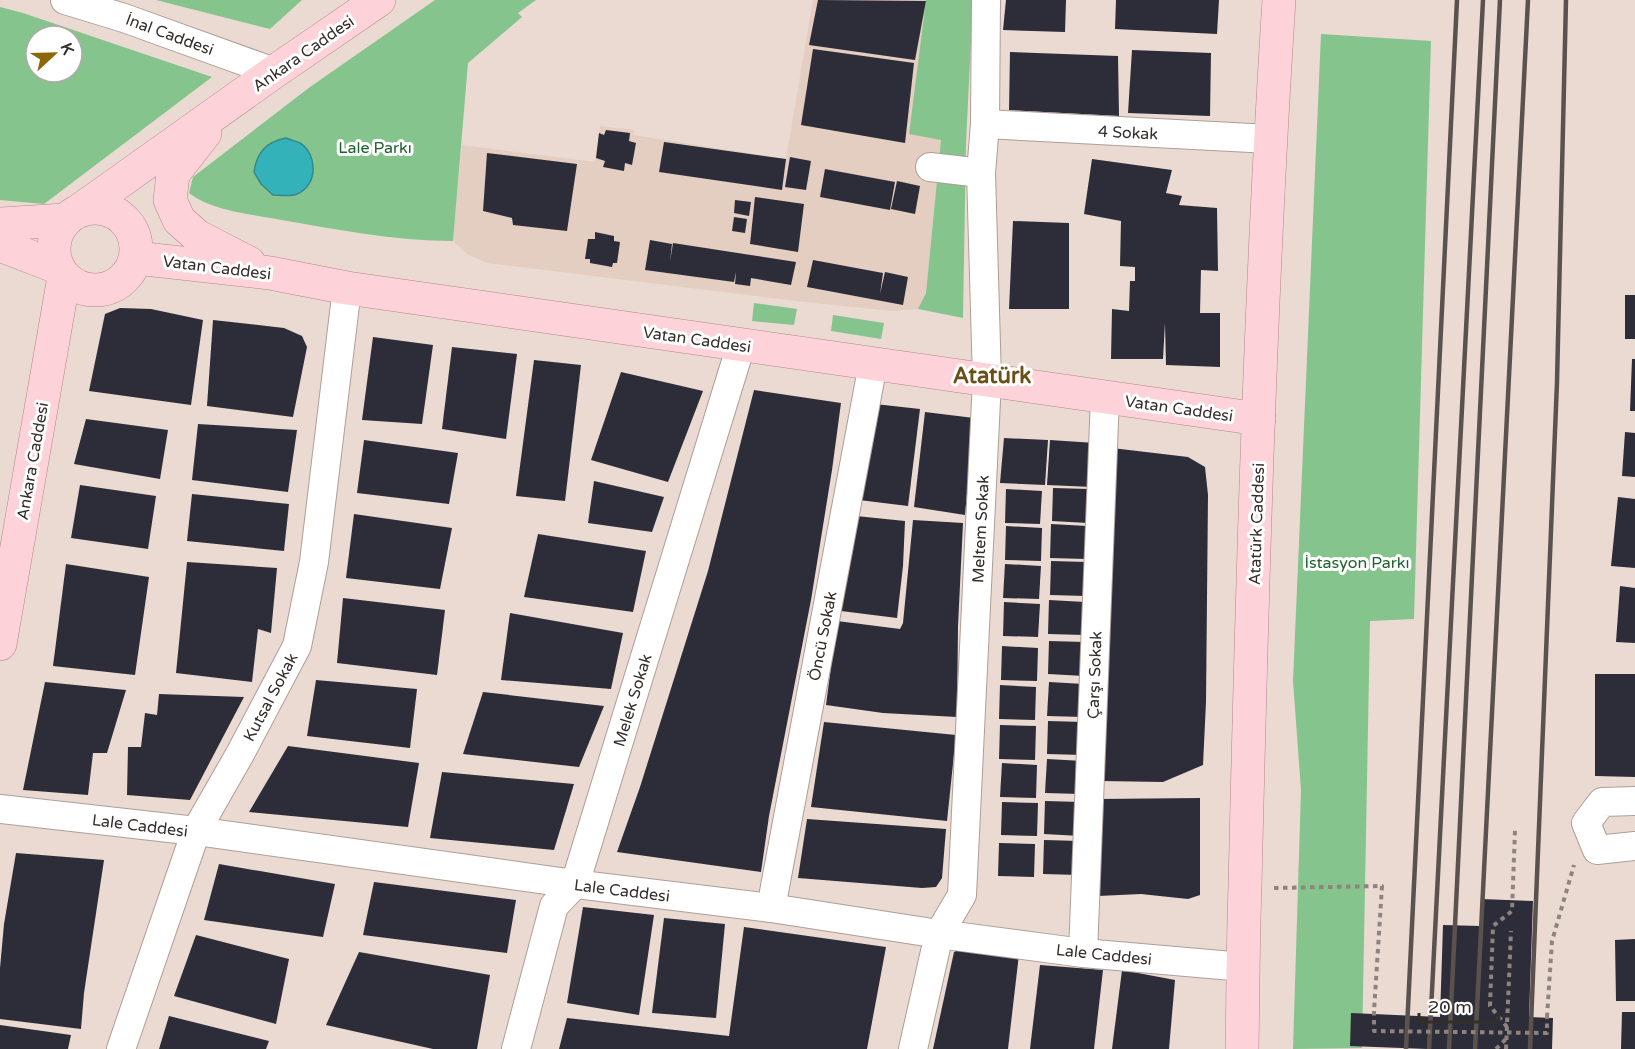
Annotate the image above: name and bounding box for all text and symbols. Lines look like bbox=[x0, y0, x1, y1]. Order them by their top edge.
street label: İnal Caddesi bbox=[123, 10, 216, 60]
street label: Ankara Caddesi bbox=[249, 11, 358, 96]
north arrow bbox=[24, 24, 84, 84]
text: K bbox=[56, 40, 78, 58]
street label: 4 Sokak bbox=[1097, 121, 1159, 145]
park label: Lale Parkı bbox=[338, 138, 412, 158]
street label: Vatan Caddesi bbox=[162, 251, 272, 285]
street label: Vatan Caddesi bbox=[641, 322, 752, 357]
district label: Atatürk bbox=[953, 363, 1031, 389]
street label: Vatan Caddesi bbox=[1123, 391, 1234, 426]
street label: Ankara Caddesi bbox=[13, 401, 53, 522]
street label: Atatürk Caddesi bbox=[1245, 463, 1269, 586]
street label: Meltem Sokak bbox=[968, 474, 994, 584]
park label: İstasyon Parkı bbox=[1305, 553, 1410, 573]
street label: Öncü Sokak bbox=[804, 589, 842, 683]
street label: Çarşı Sokak bbox=[1083, 630, 1107, 719]
street label: Kutsal Sokak bbox=[239, 650, 303, 745]
street label: Melek Sokak bbox=[609, 651, 657, 749]
street label: Lale Caddesi bbox=[91, 810, 189, 842]
street label: Lale Caddesi bbox=[573, 875, 671, 907]
street label: Lale Caddesi bbox=[1055, 940, 1153, 970]
scale bar bbox=[1419, 986, 1498, 1024]
text: 20 m bbox=[1428, 996, 1472, 1018]

